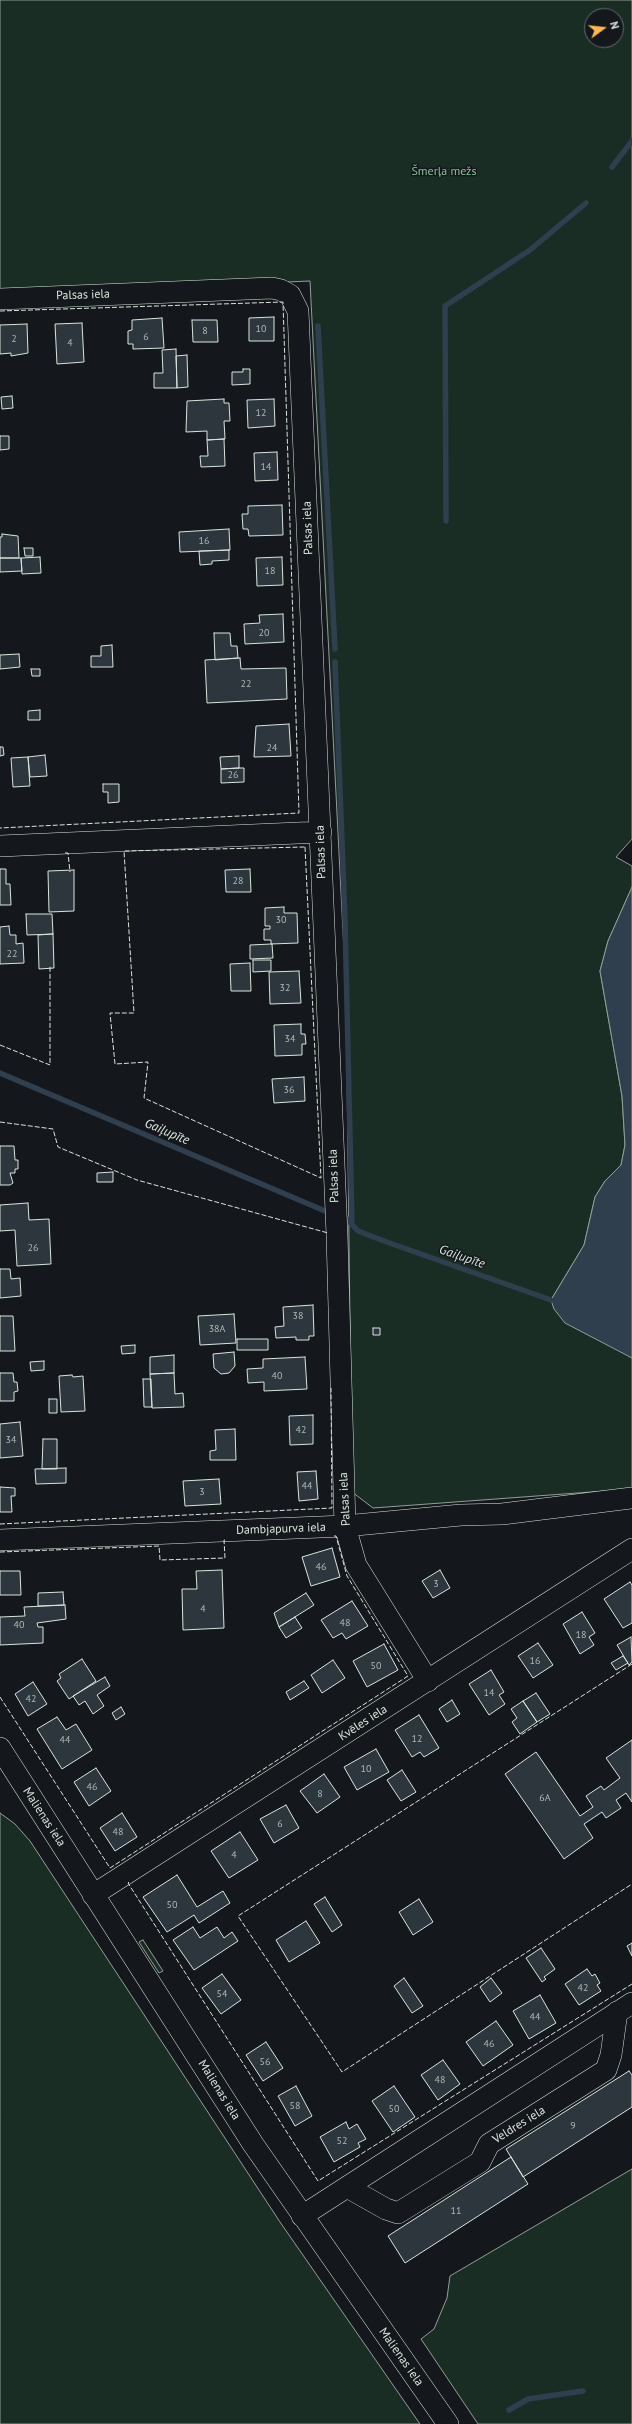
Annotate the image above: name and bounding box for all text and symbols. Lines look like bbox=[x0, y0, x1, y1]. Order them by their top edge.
north arrow bbox=[584, 8, 624, 48]
text: N bbox=[607, 20, 622, 30]
park label: Šmerļa mežs bbox=[411, 165, 477, 179]
street label: Palsas iela bbox=[56, 287, 110, 303]
house number: 10 bbox=[256, 323, 266, 335]
house number: 8 bbox=[202, 325, 208, 337]
house number: 6 bbox=[143, 331, 149, 343]
house number: 2 bbox=[11, 333, 17, 345]
house number: 4 bbox=[67, 337, 73, 349]
house number: 12 bbox=[256, 407, 266, 419]
house number: 14 bbox=[261, 461, 271, 473]
street label: Palsas iela bbox=[300, 501, 316, 555]
house number: 16 bbox=[199, 535, 209, 547]
house number: 18 bbox=[265, 565, 275, 577]
house number: 20 bbox=[259, 627, 269, 639]
house number: 22 bbox=[241, 678, 251, 690]
house number: 24 bbox=[267, 742, 277, 754]
house number: 26 bbox=[228, 769, 238, 781]
street label: Palsas iela bbox=[313, 825, 329, 879]
house number: 28 bbox=[233, 875, 243, 887]
house number: 30 bbox=[276, 914, 286, 926]
house number: 22 bbox=[7, 948, 17, 960]
house number: 32 bbox=[280, 982, 290, 994]
house number: 34 bbox=[285, 1033, 295, 1045]
house number: 36 bbox=[284, 1084, 294, 1096]
water label: Gaiļupīte bbox=[142, 1116, 192, 1148]
street label: Palsas iela bbox=[326, 1149, 342, 1203]
house number: 26 bbox=[28, 1242, 38, 1254]
water label: Gaiļupīte bbox=[437, 1242, 487, 1272]
house number: 38 bbox=[293, 1310, 303, 1322]
house number: 38A bbox=[209, 1323, 225, 1335]
house number: 40 bbox=[272, 1370, 282, 1382]
house number: 42 bbox=[296, 1424, 306, 1436]
house number: 34 bbox=[6, 1434, 16, 1446]
street label: Palsas iela bbox=[336, 1472, 354, 1526]
house number: 44 bbox=[302, 1480, 312, 1492]
house number: 3 bbox=[199, 1486, 205, 1498]
street label: Dambjapurva iela bbox=[236, 1520, 326, 1538]
house number: 46 bbox=[316, 1561, 326, 1573]
house number: 3 bbox=[433, 1578, 439, 1590]
house number: 4 bbox=[200, 1603, 206, 1615]
house number: 48 bbox=[340, 1617, 350, 1629]
house number: 40 bbox=[14, 1619, 24, 1631]
house number: 18 bbox=[576, 1629, 586, 1641]
house number: 16 bbox=[530, 1655, 540, 1667]
house number: 50 bbox=[371, 1660, 381, 1672]
house number: 14 bbox=[484, 1687, 494, 1699]
house number: 42 bbox=[26, 1693, 36, 1705]
street label: Kvēles iela bbox=[336, 1702, 390, 1744]
house number: 12 bbox=[412, 1733, 422, 1745]
house number: 44 bbox=[60, 1734, 70, 1746]
house number: 10 bbox=[361, 1763, 371, 1775]
house number: 46 bbox=[87, 1781, 97, 1793]
street label: Malienas iela bbox=[19, 1785, 69, 1849]
house number: 8 bbox=[317, 1788, 323, 1800]
house number: 6A bbox=[539, 1792, 551, 1804]
house number: 6 bbox=[277, 1818, 283, 1830]
house number: 48 bbox=[113, 1826, 123, 1838]
house number: 4 bbox=[231, 1849, 237, 1861]
house number: 50 bbox=[167, 1899, 177, 1911]
house number: 42 bbox=[578, 1982, 588, 1994]
house number: 54 bbox=[217, 1988, 227, 2000]
house number: 44 bbox=[530, 2011, 540, 2023]
house number: 46 bbox=[484, 2038, 494, 2050]
house number: 56 bbox=[260, 2056, 270, 2068]
street label: Malienas iela bbox=[195, 2057, 243, 2123]
house number: 48 bbox=[435, 2074, 445, 2086]
house number: 58 bbox=[290, 2100, 300, 2112]
house number: 50 bbox=[389, 2103, 399, 2115]
street label: Veldres iela bbox=[490, 2103, 548, 2147]
house number: 9 bbox=[570, 2120, 576, 2132]
house number: 52 bbox=[337, 2135, 347, 2147]
house number: 11 bbox=[451, 2205, 461, 2217]
street label: Malienas iela bbox=[376, 2325, 426, 2389]

